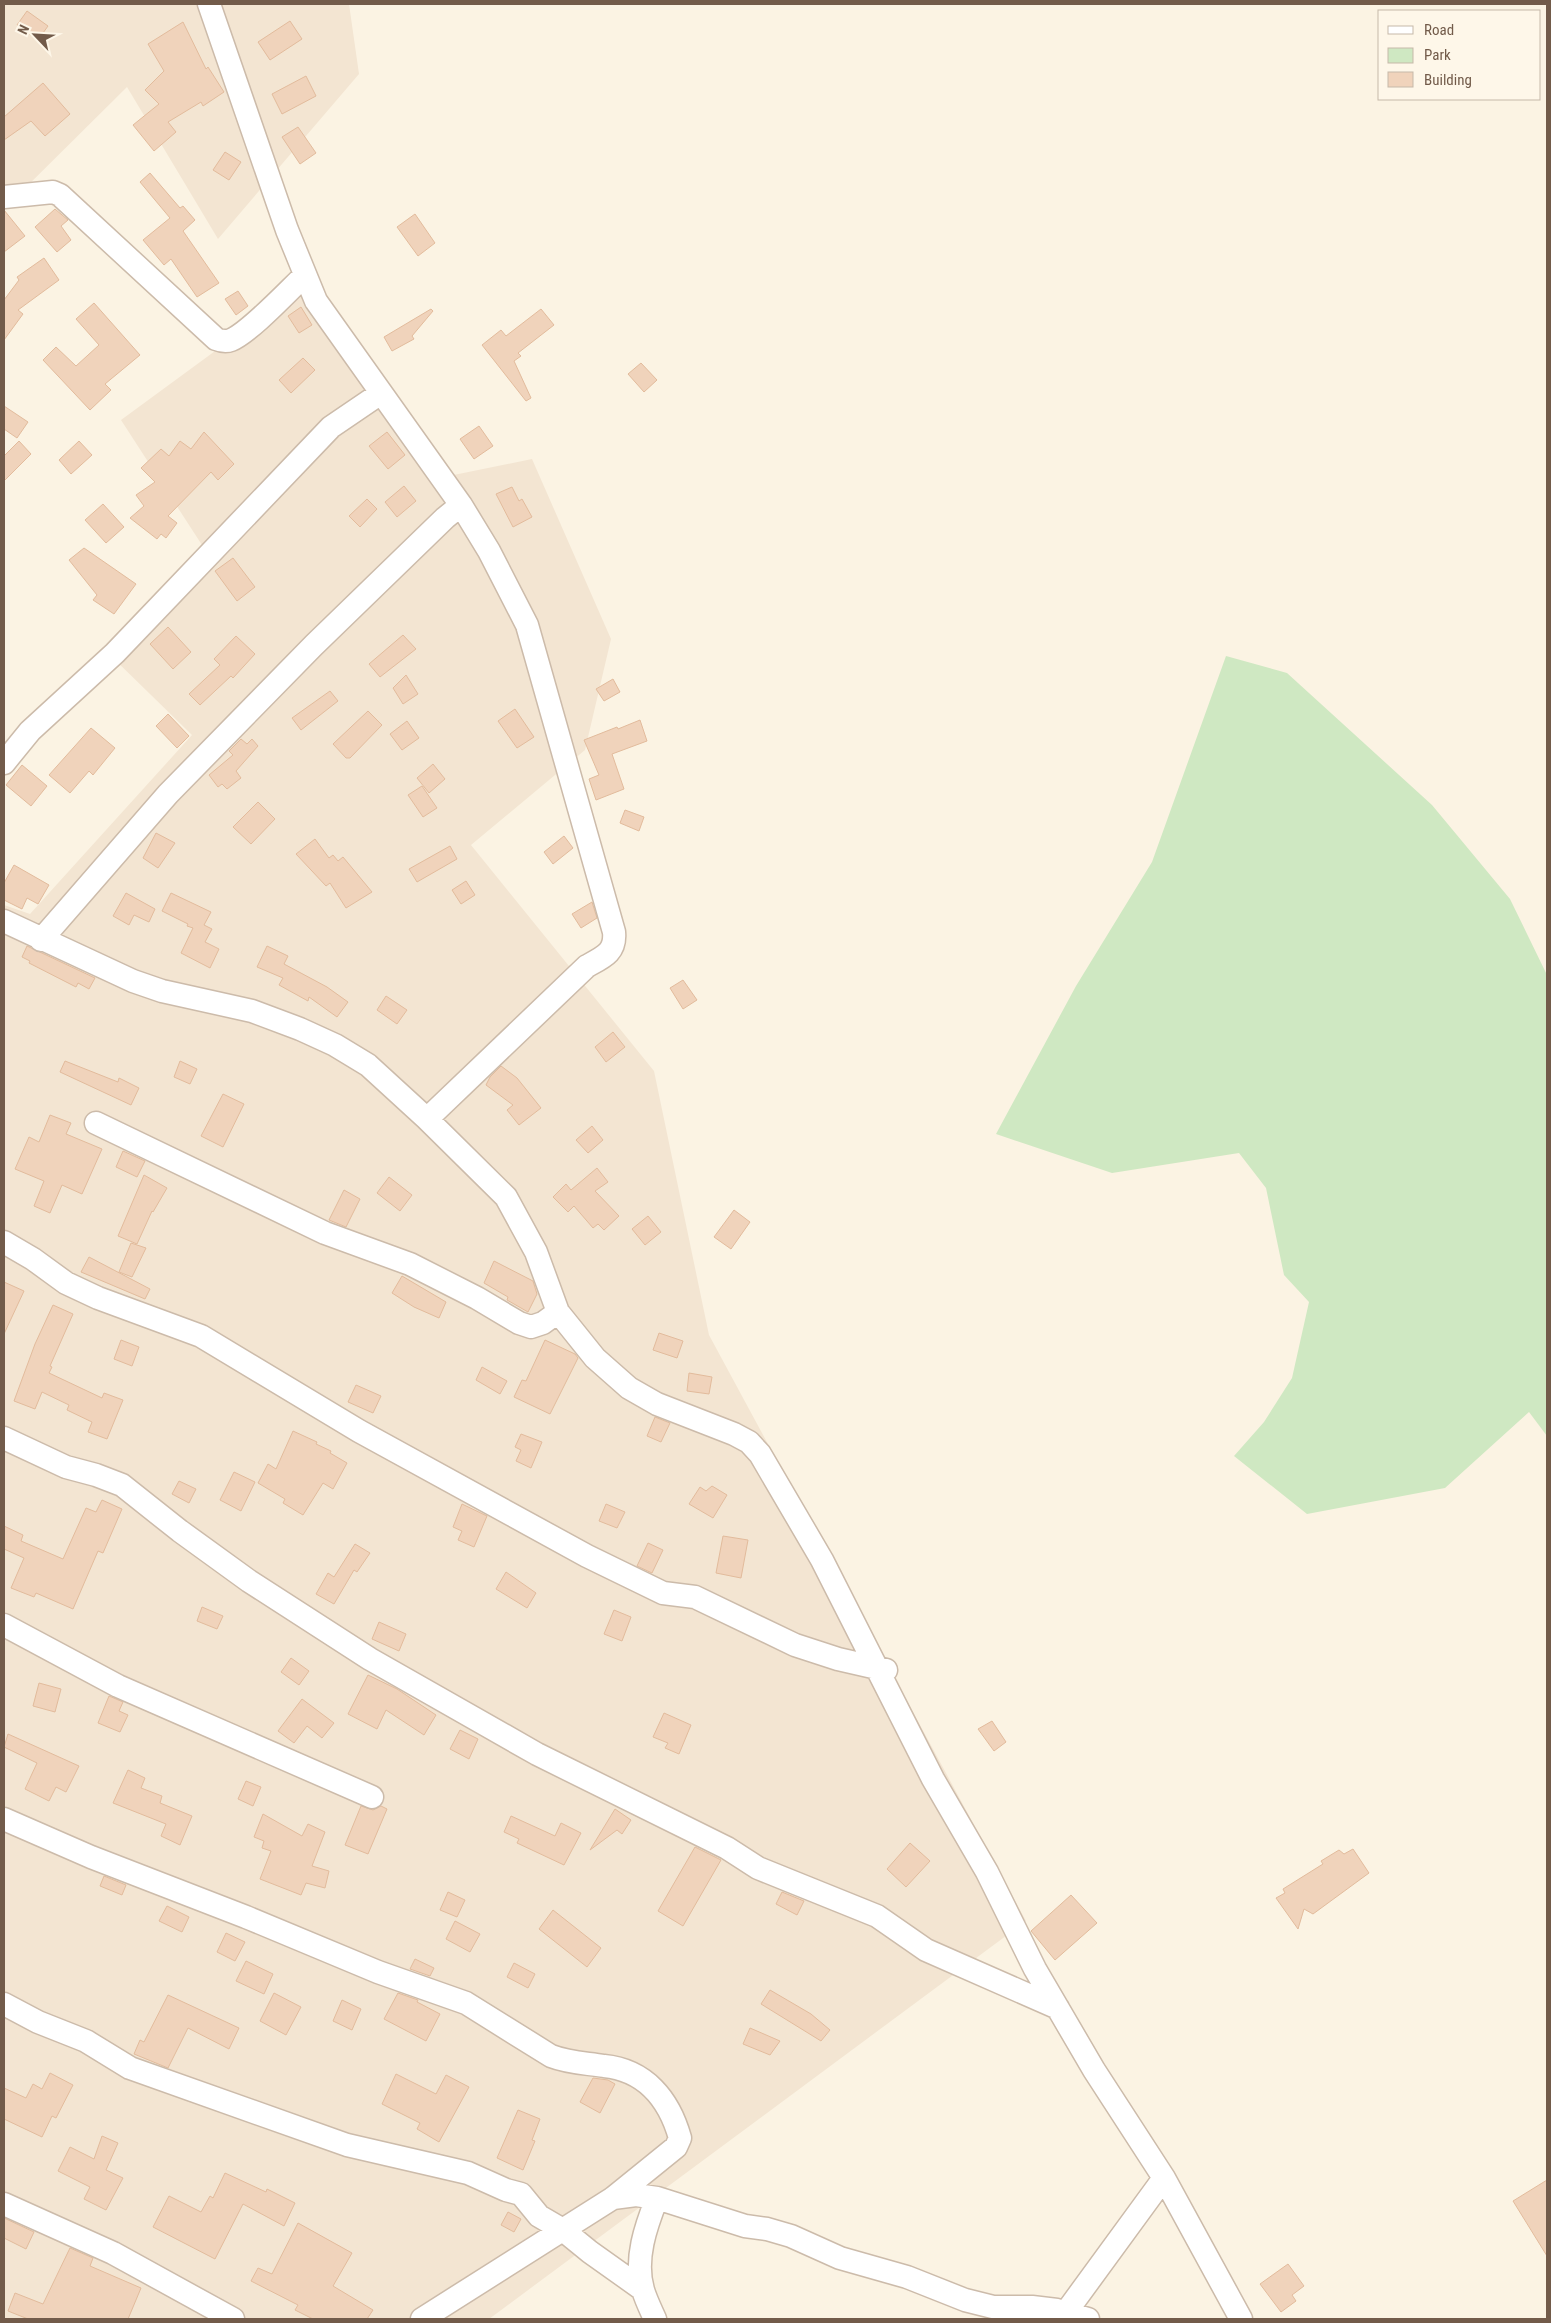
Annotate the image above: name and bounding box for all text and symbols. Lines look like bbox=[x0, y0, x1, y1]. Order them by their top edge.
north arrow bbox=[10, 10, 60, 60]
legend bbox=[1378, 10, 1541, 100]
text: Road bbox=[1424, 21, 1454, 39]
text: N bbox=[14, 22, 32, 37]
text: Park bbox=[1424, 46, 1451, 64]
text: Building bbox=[1424, 71, 1472, 89]

